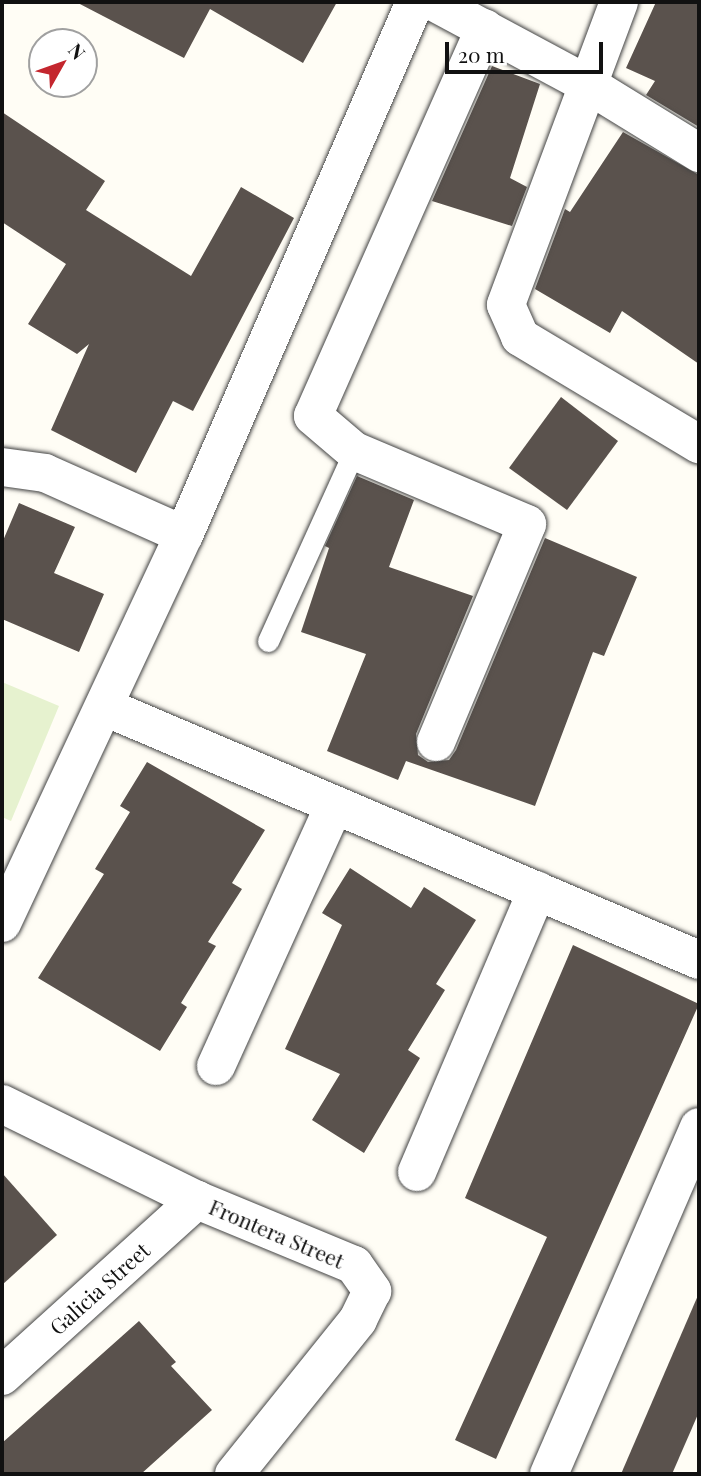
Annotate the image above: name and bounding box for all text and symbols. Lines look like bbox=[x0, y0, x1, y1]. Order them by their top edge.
north arrow bbox=[28, 28, 98, 98]
scale bar bbox=[449, 28, 606, 72]
text: N bbox=[63, 37, 92, 64]
text: 20 m bbox=[458, 40, 505, 68]
street label: Frontera Street bbox=[206, 1193, 348, 1273]
street label: Galicia Street bbox=[44, 1237, 154, 1339]

